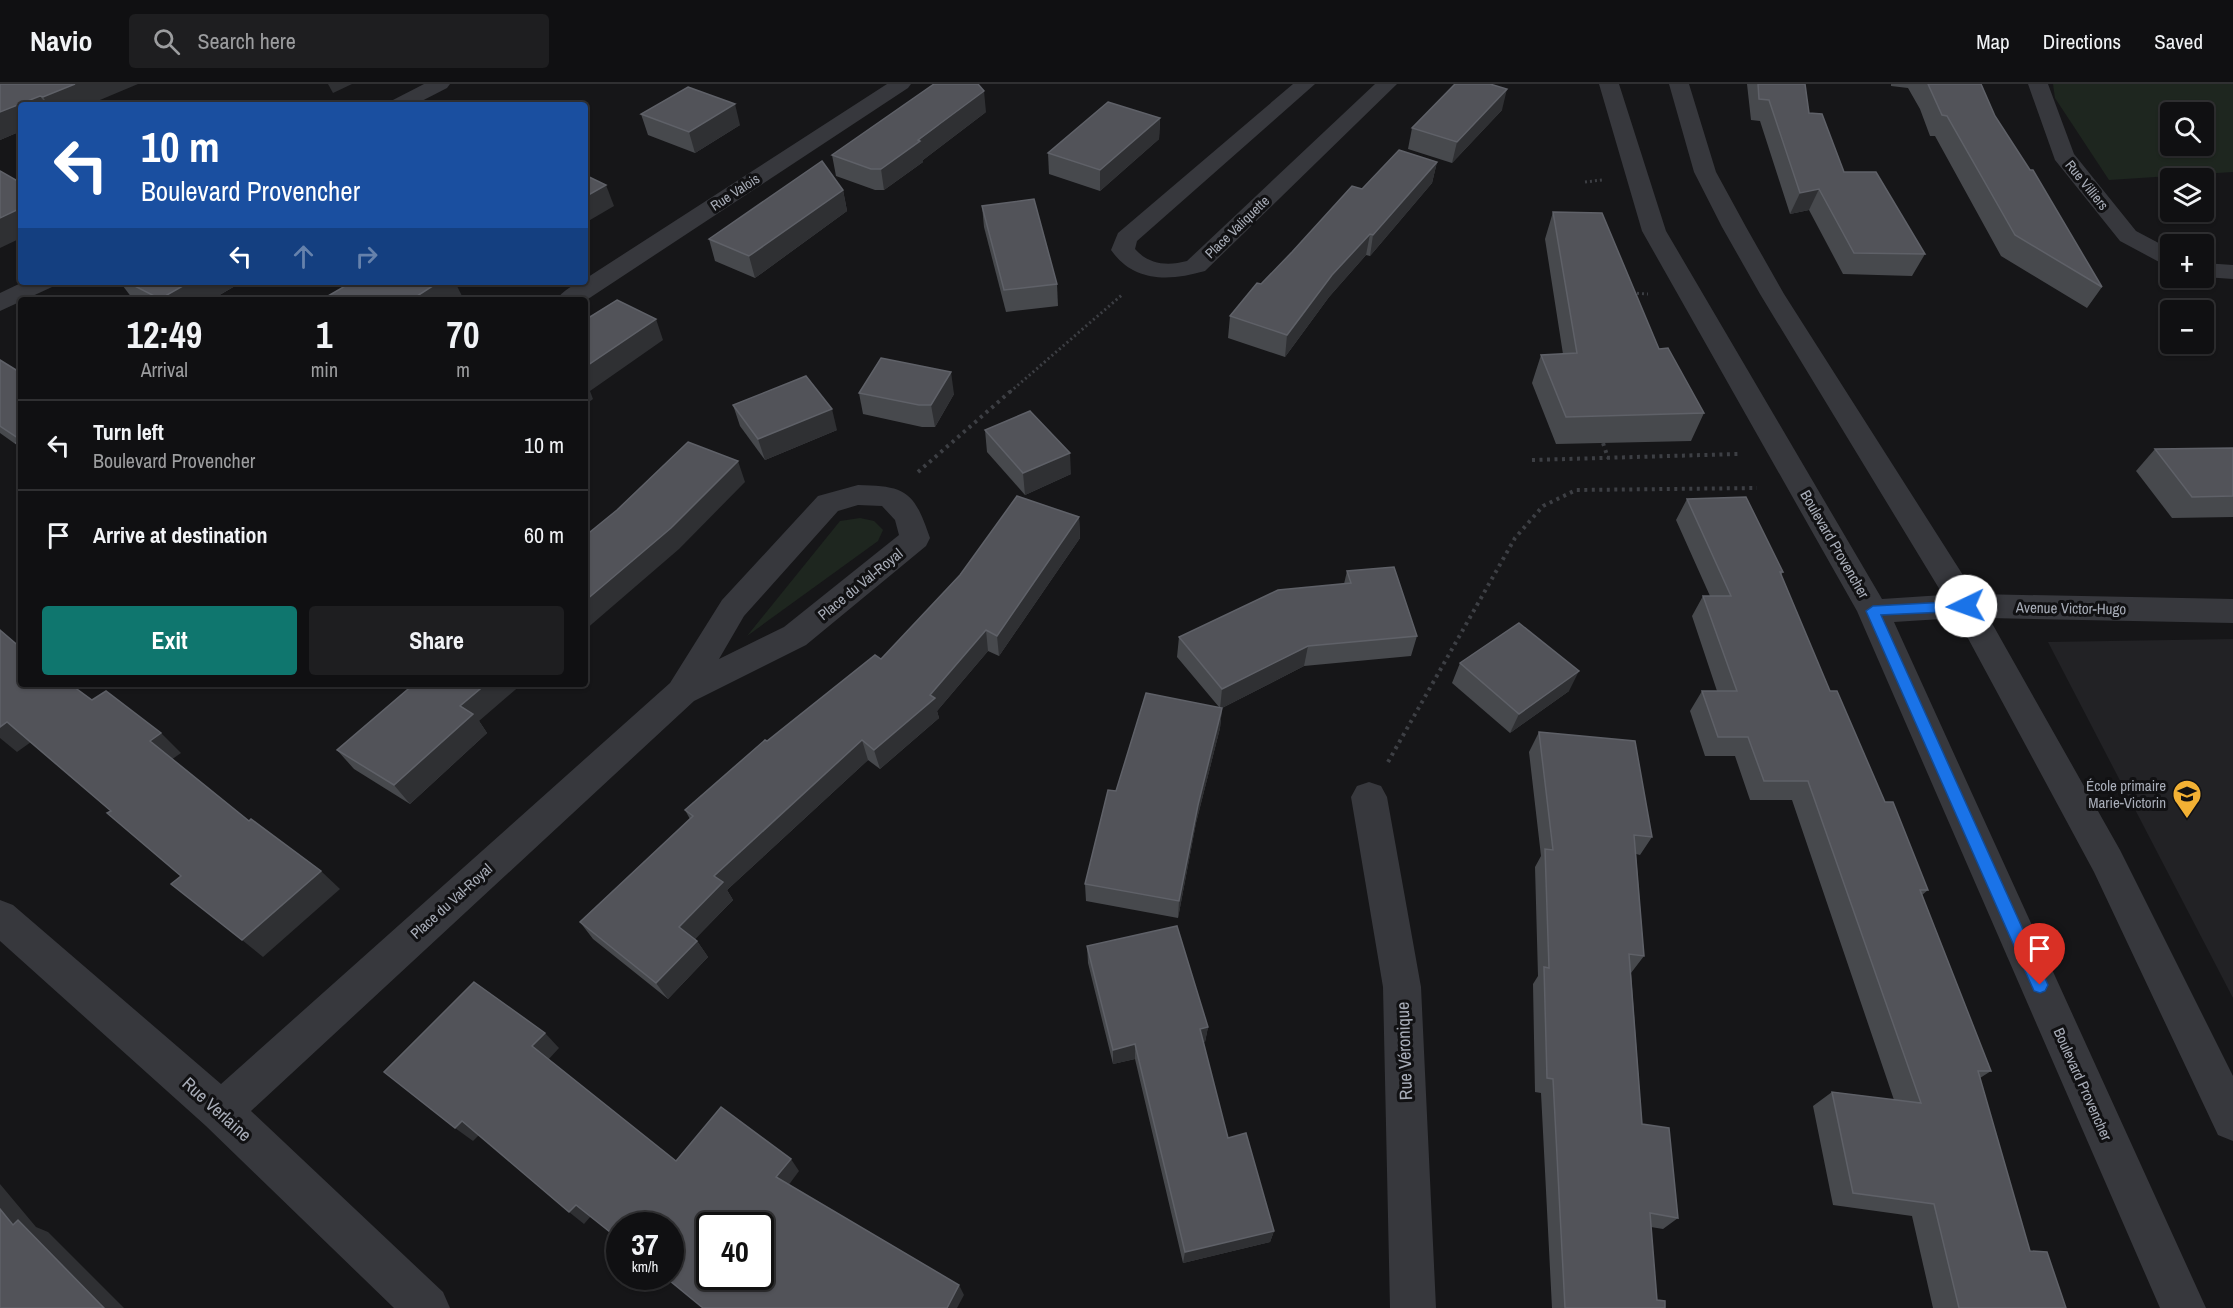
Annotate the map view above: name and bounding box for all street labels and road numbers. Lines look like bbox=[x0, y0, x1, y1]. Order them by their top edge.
street label: Rue Villiers bbox=[2061, 156, 2113, 214]
street label: Rue Valois bbox=[707, 169, 763, 215]
street label: Place Valiquette bbox=[1201, 192, 1273, 262]
street label: Boulevard Provencher bbox=[1795, 486, 1875, 602]
street label: Place du Val-Royal bbox=[813, 543, 907, 625]
street label: Avenue Victor-Hugo bbox=[2015, 597, 2127, 619]
street label: Place du Val-Royal bbox=[405, 859, 497, 943]
street label: Rue Véronique bbox=[1390, 1001, 1418, 1101]
street label: Boulevard Provencher bbox=[2049, 1024, 2117, 1144]
street label: Rue Verlaine bbox=[177, 1071, 257, 1147]

